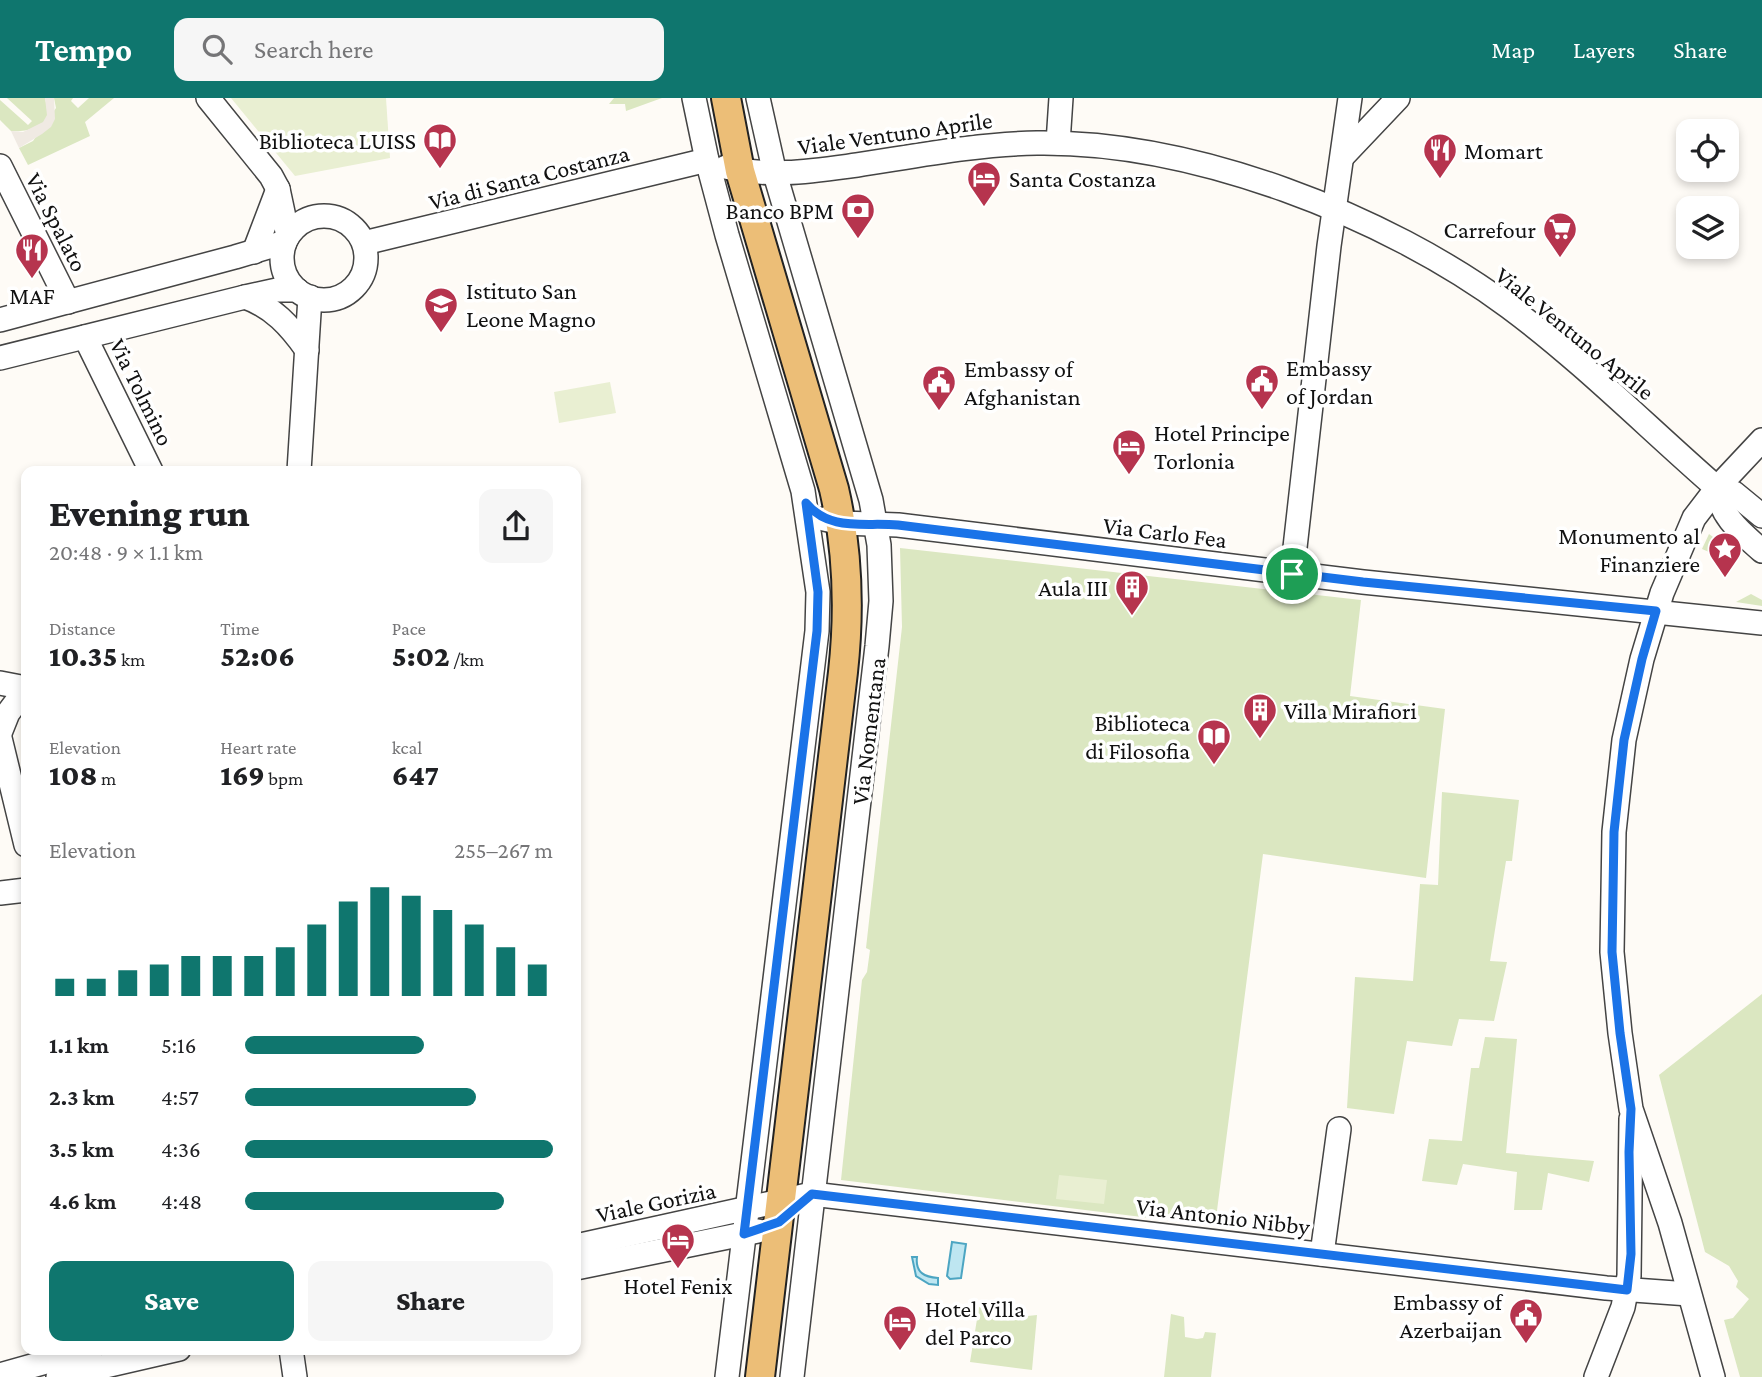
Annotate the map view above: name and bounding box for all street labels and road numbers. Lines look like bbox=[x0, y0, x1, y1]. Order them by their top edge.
street label: Viale Ventuno Aprile bbox=[796, 106, 994, 160]
street label: Via di Santa Costanza bbox=[426, 139, 632, 215]
street label: Via Spalato bbox=[21, 168, 93, 276]
street label: Viale Ventuno Aprile bbox=[1490, 261, 1660, 405]
street label: Via Tolmino bbox=[104, 334, 180, 450]
street label: Via Carlo Fea bbox=[1102, 511, 1228, 553]
street label: Via Nomentana bbox=[846, 656, 890, 806]
street label: Viale Gorizia bbox=[594, 1176, 718, 1228]
street label: Via Antonio Nibby bbox=[1135, 1192, 1312, 1240]

